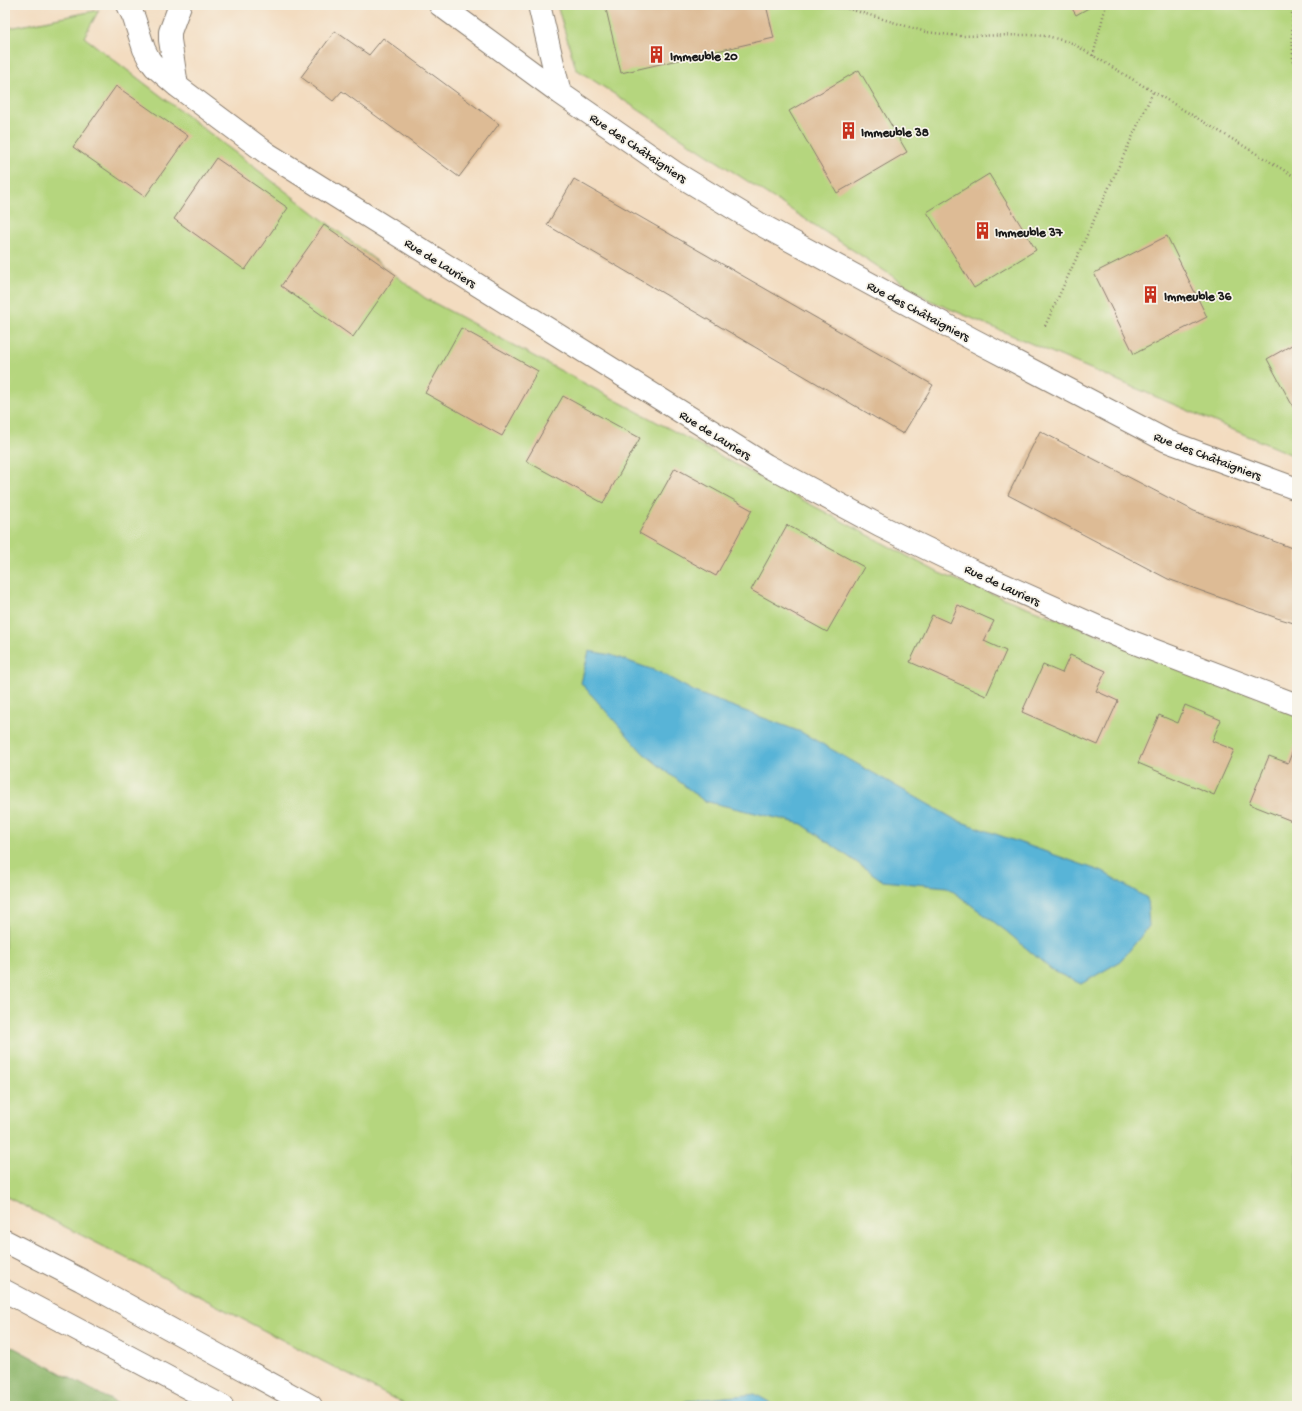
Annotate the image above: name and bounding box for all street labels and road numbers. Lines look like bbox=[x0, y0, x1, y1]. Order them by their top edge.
street label: Rue des Châtaigniers bbox=[586, 110, 691, 188]
street label: Rue de Lauriers bbox=[401, 236, 479, 293]
street label: Rue des Châtaigniers bbox=[864, 278, 973, 346]
street label: Rue de Lauriers bbox=[676, 408, 754, 465]
street label: Rue des Châtaigniers bbox=[1151, 429, 1264, 485]
street label: Rue de Lauriers bbox=[962, 562, 1043, 611]

